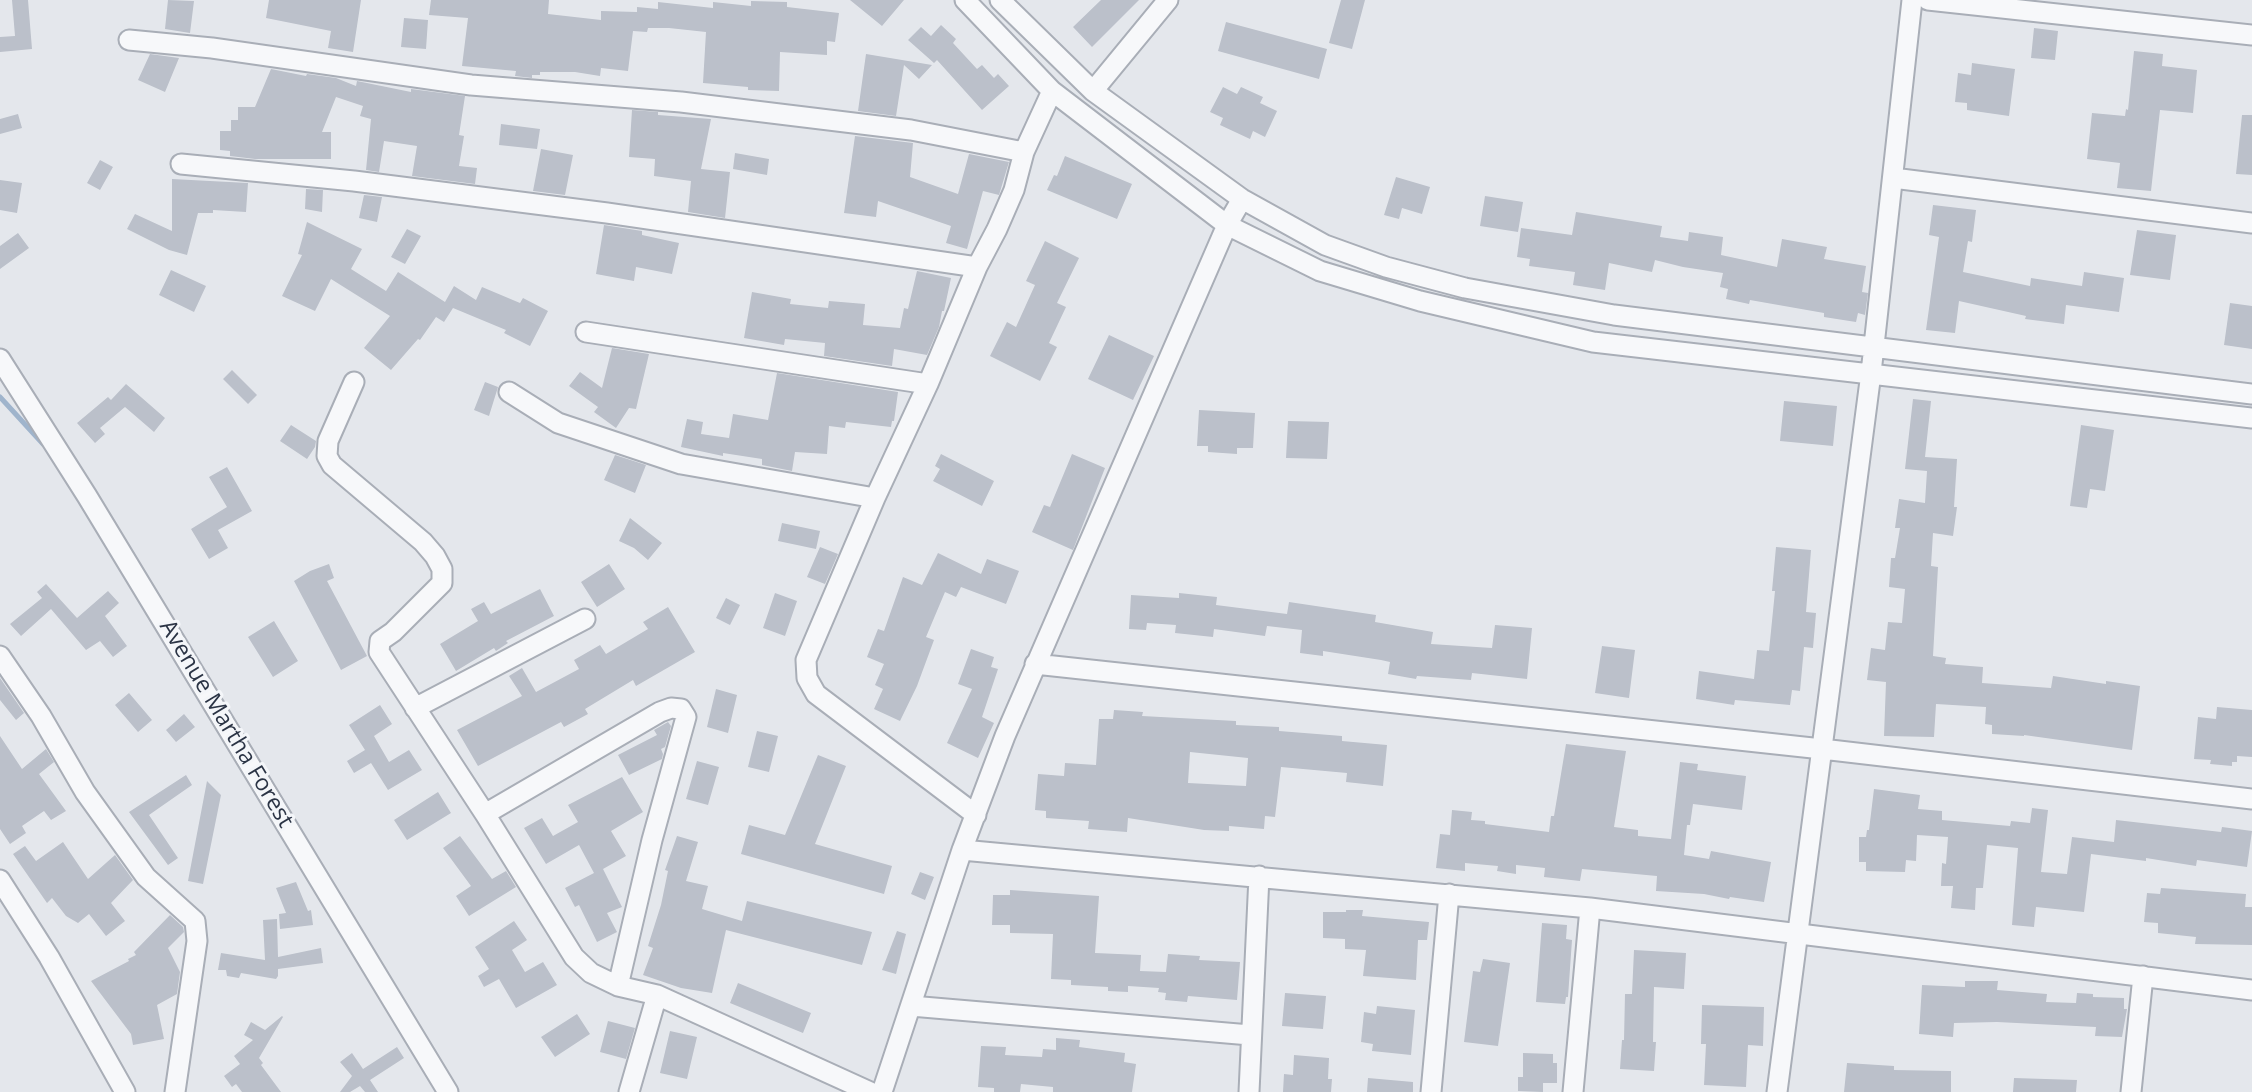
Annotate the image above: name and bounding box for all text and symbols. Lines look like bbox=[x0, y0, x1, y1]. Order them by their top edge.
street label: Avenue Martha Forest bbox=[153, 615, 299, 833]

